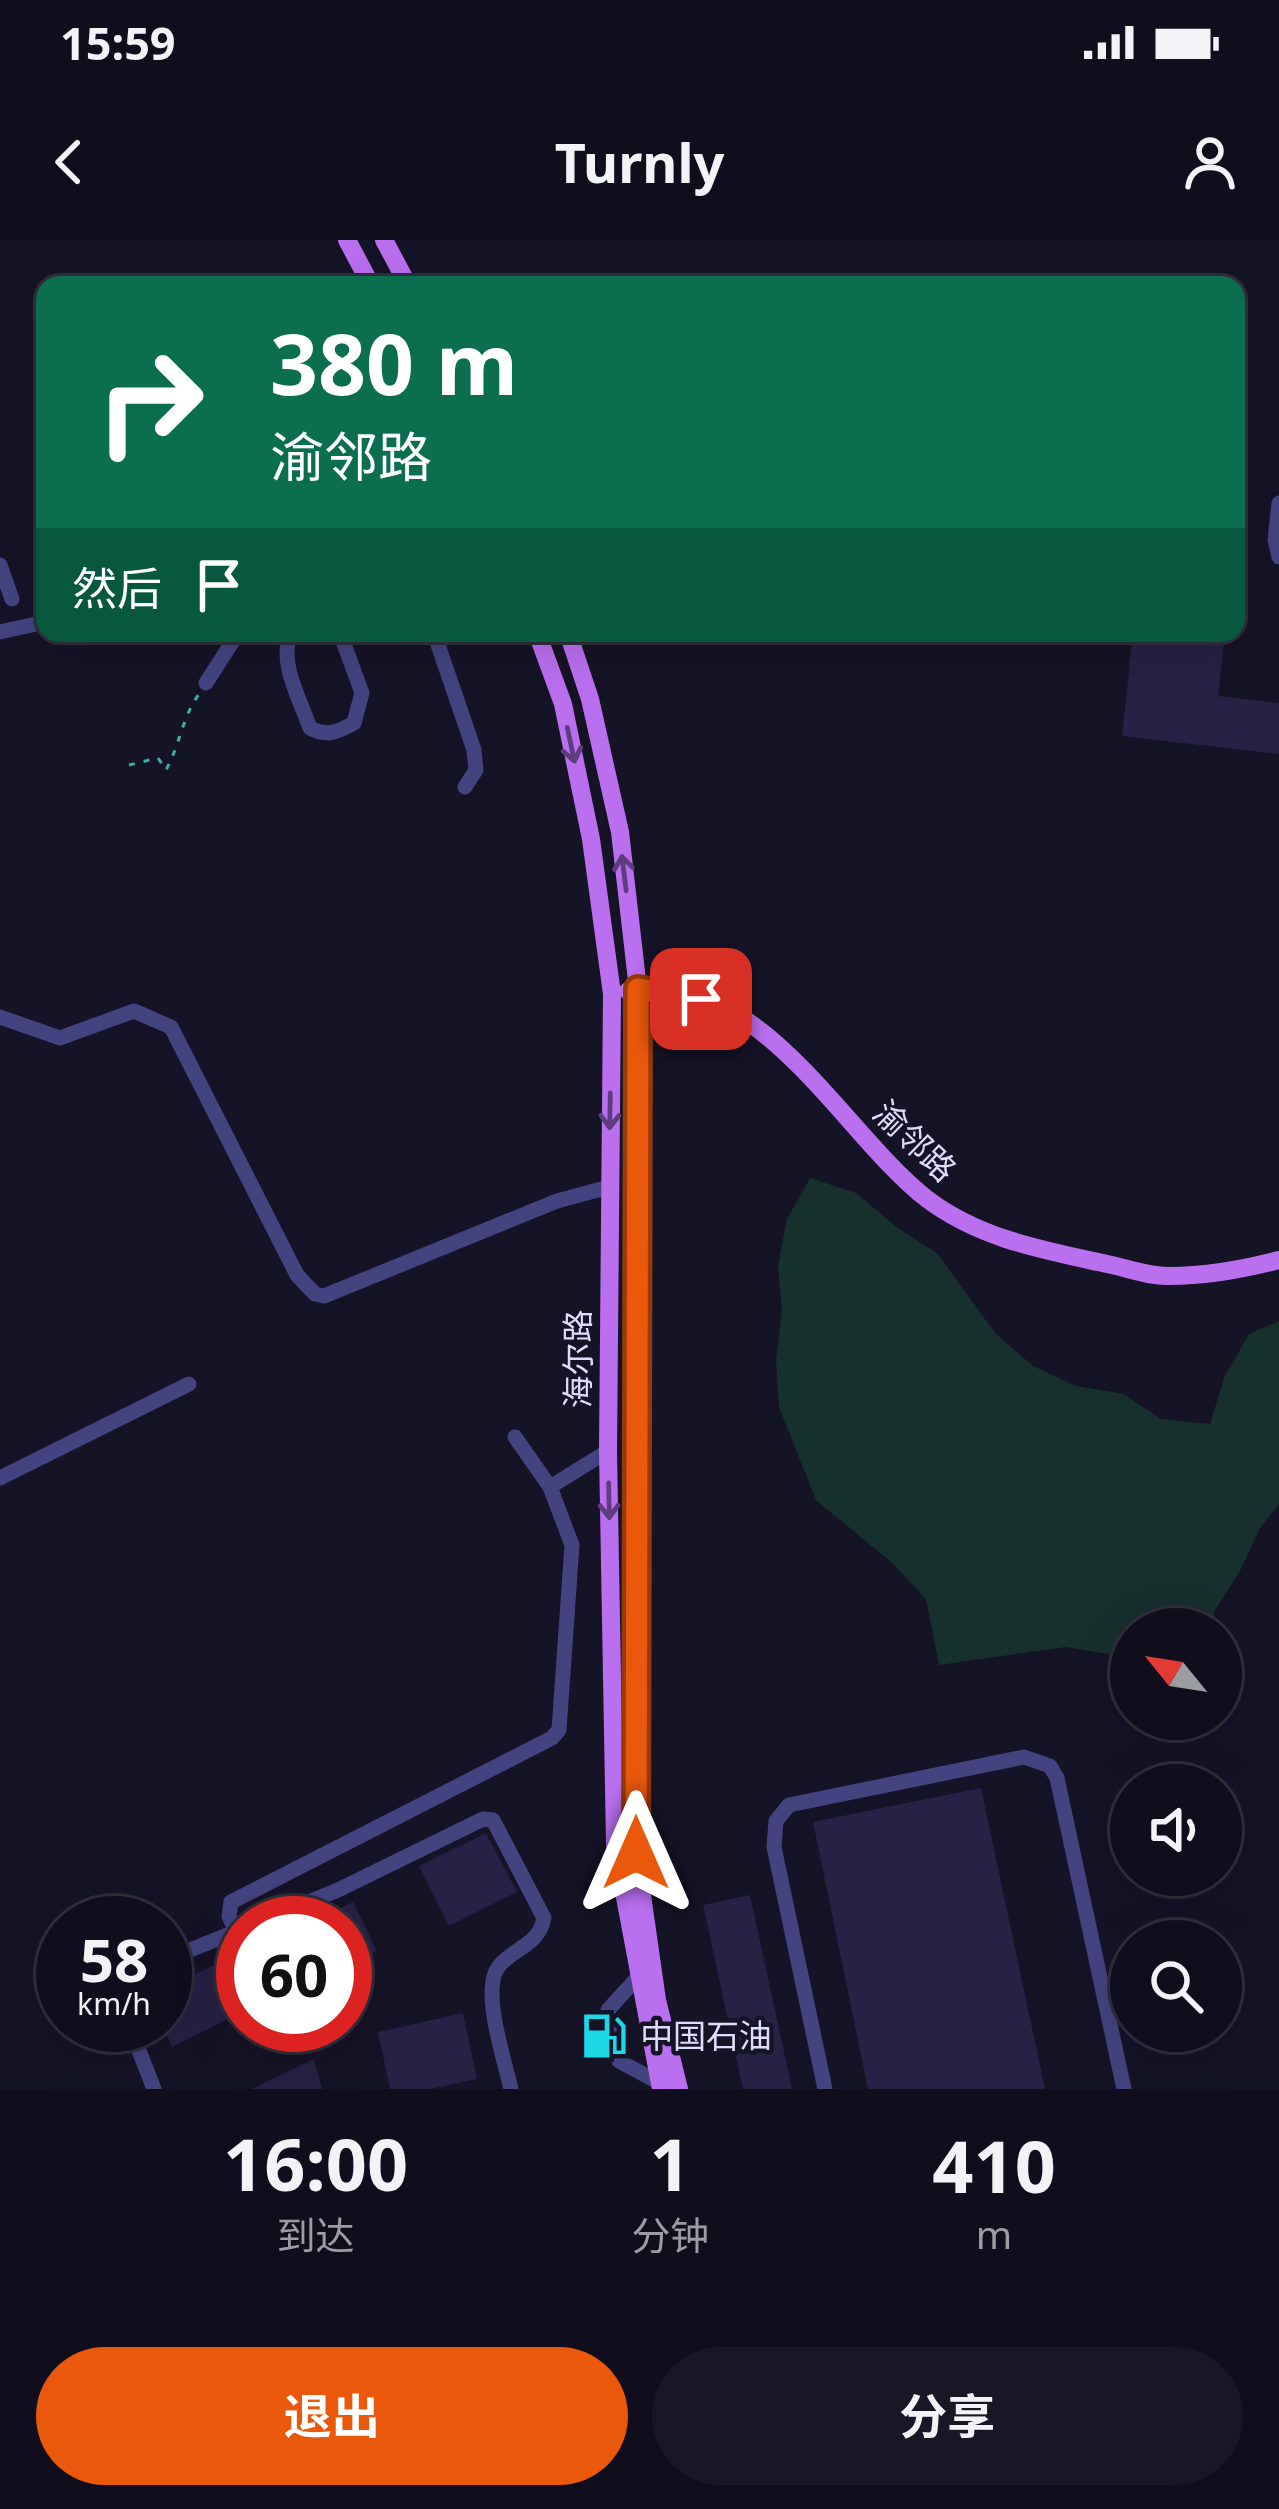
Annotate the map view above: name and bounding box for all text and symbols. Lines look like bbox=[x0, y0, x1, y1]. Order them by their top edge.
text: 15:59 bbox=[60, 12, 176, 73]
text: Turnly bbox=[555, 125, 724, 199]
icon: back bbox=[36, 129, 102, 195]
icon: person bbox=[1177, 129, 1243, 195]
text: 380 m bbox=[270, 305, 518, 420]
icon: right bbox=[72, 324, 228, 480]
text: 渝邻路 bbox=[270, 419, 432, 493]
icon: arrive bbox=[186, 552, 252, 618]
text: 然后 bbox=[72, 557, 162, 618]
one-way arrow bbox=[561, 725, 584, 763]
one-way arrow bbox=[613, 854, 635, 893]
pin bbox=[650, 948, 752, 1050]
icon: arrive bbox=[668, 966, 734, 1032]
street label: 渝邻路 bbox=[864, 1090, 967, 1191]
one-way arrow bbox=[599, 1091, 621, 1130]
street label: 海尔路 bbox=[555, 1310, 600, 1409]
one-way arrow bbox=[597, 1481, 620, 1520]
north arrow bbox=[1110, 1608, 1242, 1740]
map controls bbox=[1110, 1608, 1242, 2052]
button: sound bbox=[1110, 1764, 1242, 1896]
position arrow bbox=[573, 1790, 699, 1916]
speed limit sign: 60 bbox=[216, 1896, 372, 2052]
text: 58 bbox=[80, 1918, 148, 2000]
button: search bbox=[1110, 1920, 1242, 2052]
text: km/h bbox=[77, 1983, 151, 2024]
fuel station icon: 中国石油 bbox=[579, 2011, 629, 2061]
place label: 中国石油 bbox=[640, 2013, 772, 2058]
text: 16:00 bbox=[223, 2114, 408, 2212]
text: 1 bbox=[650, 2114, 691, 2212]
text: 410 bbox=[932, 2116, 1056, 2214]
text: m bbox=[976, 2207, 1012, 2260]
text: 到达 bbox=[277, 2208, 355, 2261]
text: 分钟 bbox=[631, 2208, 709, 2261]
button: 退出 bbox=[36, 2347, 628, 2485]
button: 分享 bbox=[652, 2347, 1243, 2485]

